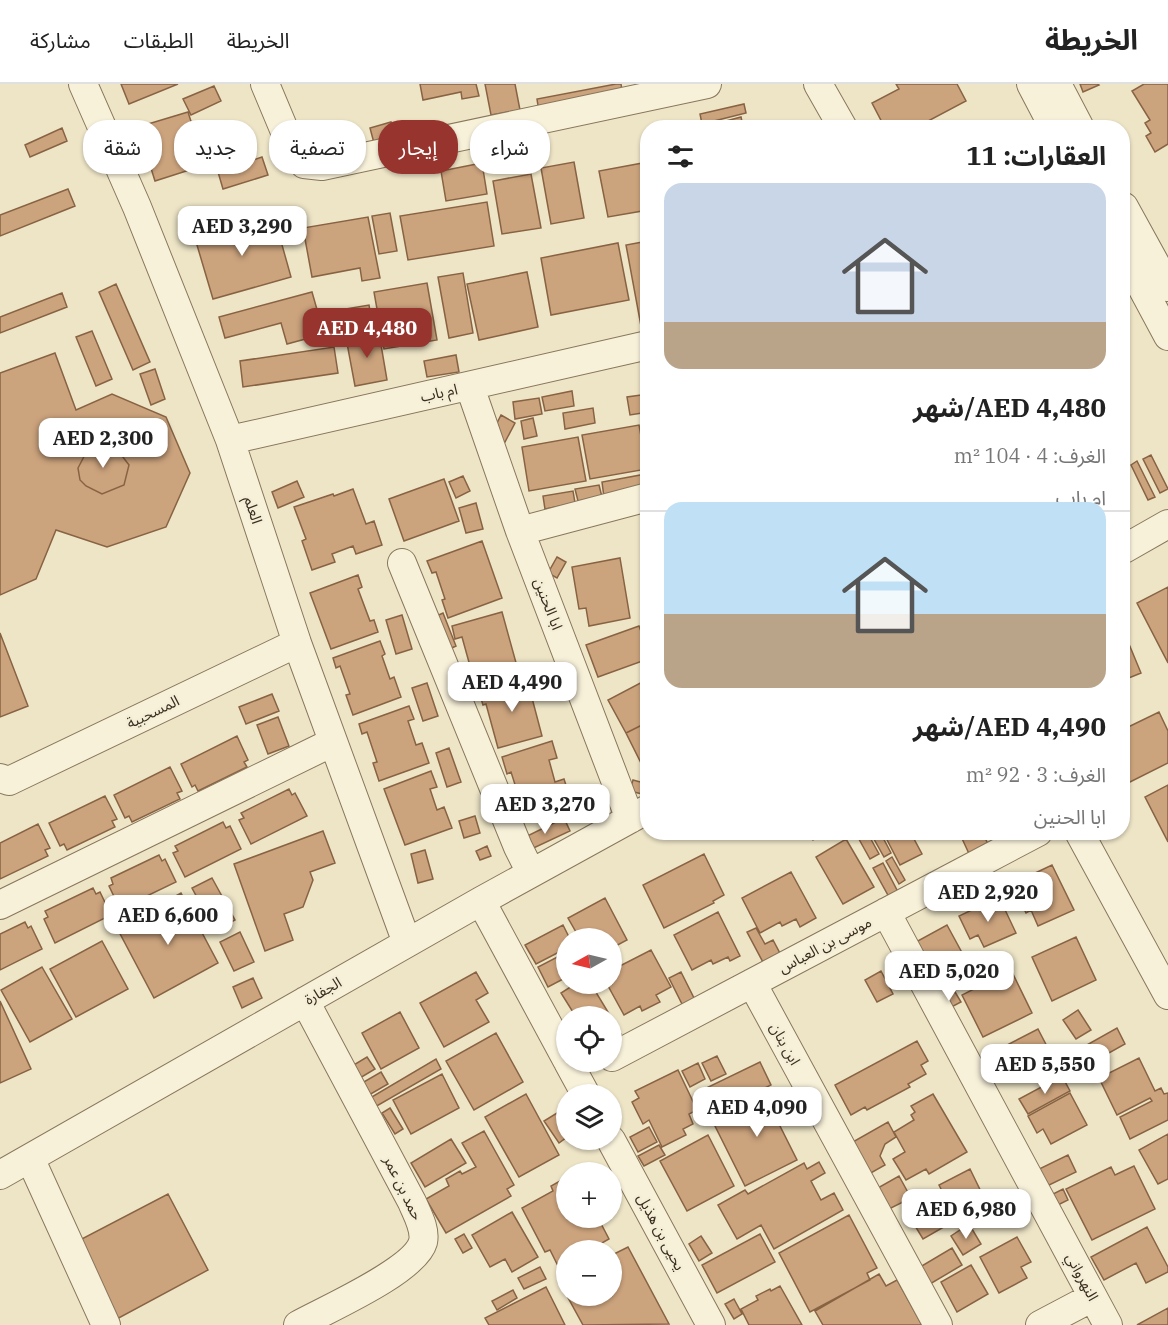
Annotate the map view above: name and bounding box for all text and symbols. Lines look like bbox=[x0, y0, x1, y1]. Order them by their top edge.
text: الخريطة bbox=[1045, 21, 1138, 58]
text: مشاركة bbox=[30, 26, 91, 54]
text: الطبقات bbox=[124, 26, 194, 54]
text: الخريطة bbox=[227, 26, 290, 54]
chip: شقة bbox=[83, 120, 162, 174]
chip: جديد bbox=[174, 120, 257, 174]
chip: تصفية bbox=[269, 120, 366, 174]
chip: إيجار bbox=[378, 120, 458, 174]
chip: شراء bbox=[470, 120, 550, 174]
text: العقارات: 11 bbox=[966, 138, 1106, 172]
icon: filters bbox=[664, 140, 697, 173]
pin: AED 3,290 bbox=[173, 206, 311, 257]
text: AED 3,290 bbox=[192, 212, 292, 239]
icon: home bbox=[831, 222, 939, 330]
pin: AED 4,480 bbox=[298, 308, 436, 359]
text: AED 4,480 bbox=[317, 314, 417, 341]
street label: ام باب bbox=[419, 379, 460, 408]
text: AED 4,480/شهر bbox=[913, 390, 1106, 424]
pin: AED 2,300 bbox=[34, 418, 172, 469]
text: AED 2,300 bbox=[53, 424, 153, 451]
text: الغرف: 4 · 104 m² bbox=[954, 442, 1106, 469]
text: ام باب bbox=[1056, 484, 1106, 511]
street label: العلم bbox=[238, 493, 267, 527]
icon: home bbox=[831, 541, 939, 649]
street label: ابا الحنين bbox=[530, 575, 567, 633]
pin: AED 4,490 bbox=[443, 662, 581, 713]
text: AED 4,490 bbox=[462, 668, 562, 695]
street label: المسحبية bbox=[123, 691, 182, 732]
text: AED 4,490/شهر bbox=[913, 709, 1106, 743]
text: الغرف: 3 · 92 m² bbox=[966, 761, 1106, 788]
pin: AED 3,270 bbox=[476, 784, 614, 835]
text: AED 3,270 bbox=[495, 790, 595, 817]
text: ابا الحنين bbox=[1034, 803, 1106, 830]
pin: AED 2,920 bbox=[919, 872, 1057, 923]
text: AED 2,920 bbox=[938, 878, 1038, 905]
pin: AED 6,600 bbox=[99, 895, 237, 946]
text: AED 6,600 bbox=[118, 901, 218, 928]
street label: موسى بن العباس bbox=[775, 912, 875, 977]
north arrow bbox=[556, 928, 622, 994]
map controls bbox=[556, 928, 622, 1306]
pin: AED 5,020 bbox=[880, 951, 1018, 1002]
text: AED 5,020 bbox=[899, 957, 999, 984]
street label: الجفارة bbox=[301, 972, 345, 1009]
button: locate bbox=[556, 1006, 622, 1072]
street label: ابن بنان bbox=[766, 1019, 805, 1068]
pin: AED 5,550 bbox=[976, 1044, 1114, 1095]
text: AED 5,550 bbox=[995, 1050, 1095, 1077]
button: layers bbox=[556, 1084, 622, 1150]
pin: AED 4,090 bbox=[688, 1087, 826, 1138]
text: AED 4,090 bbox=[707, 1093, 807, 1120]
street label: حمد بن عمر bbox=[379, 1151, 427, 1223]
button: + bbox=[556, 1162, 622, 1228]
pin: AED 6,980 bbox=[897, 1189, 1035, 1240]
street label: يحيى بن هذيل bbox=[633, 1190, 690, 1274]
text: AED 6,980 bbox=[916, 1195, 1016, 1222]
button: − bbox=[556, 1240, 622, 1306]
street label: النهرواني bbox=[1060, 1250, 1103, 1305]

